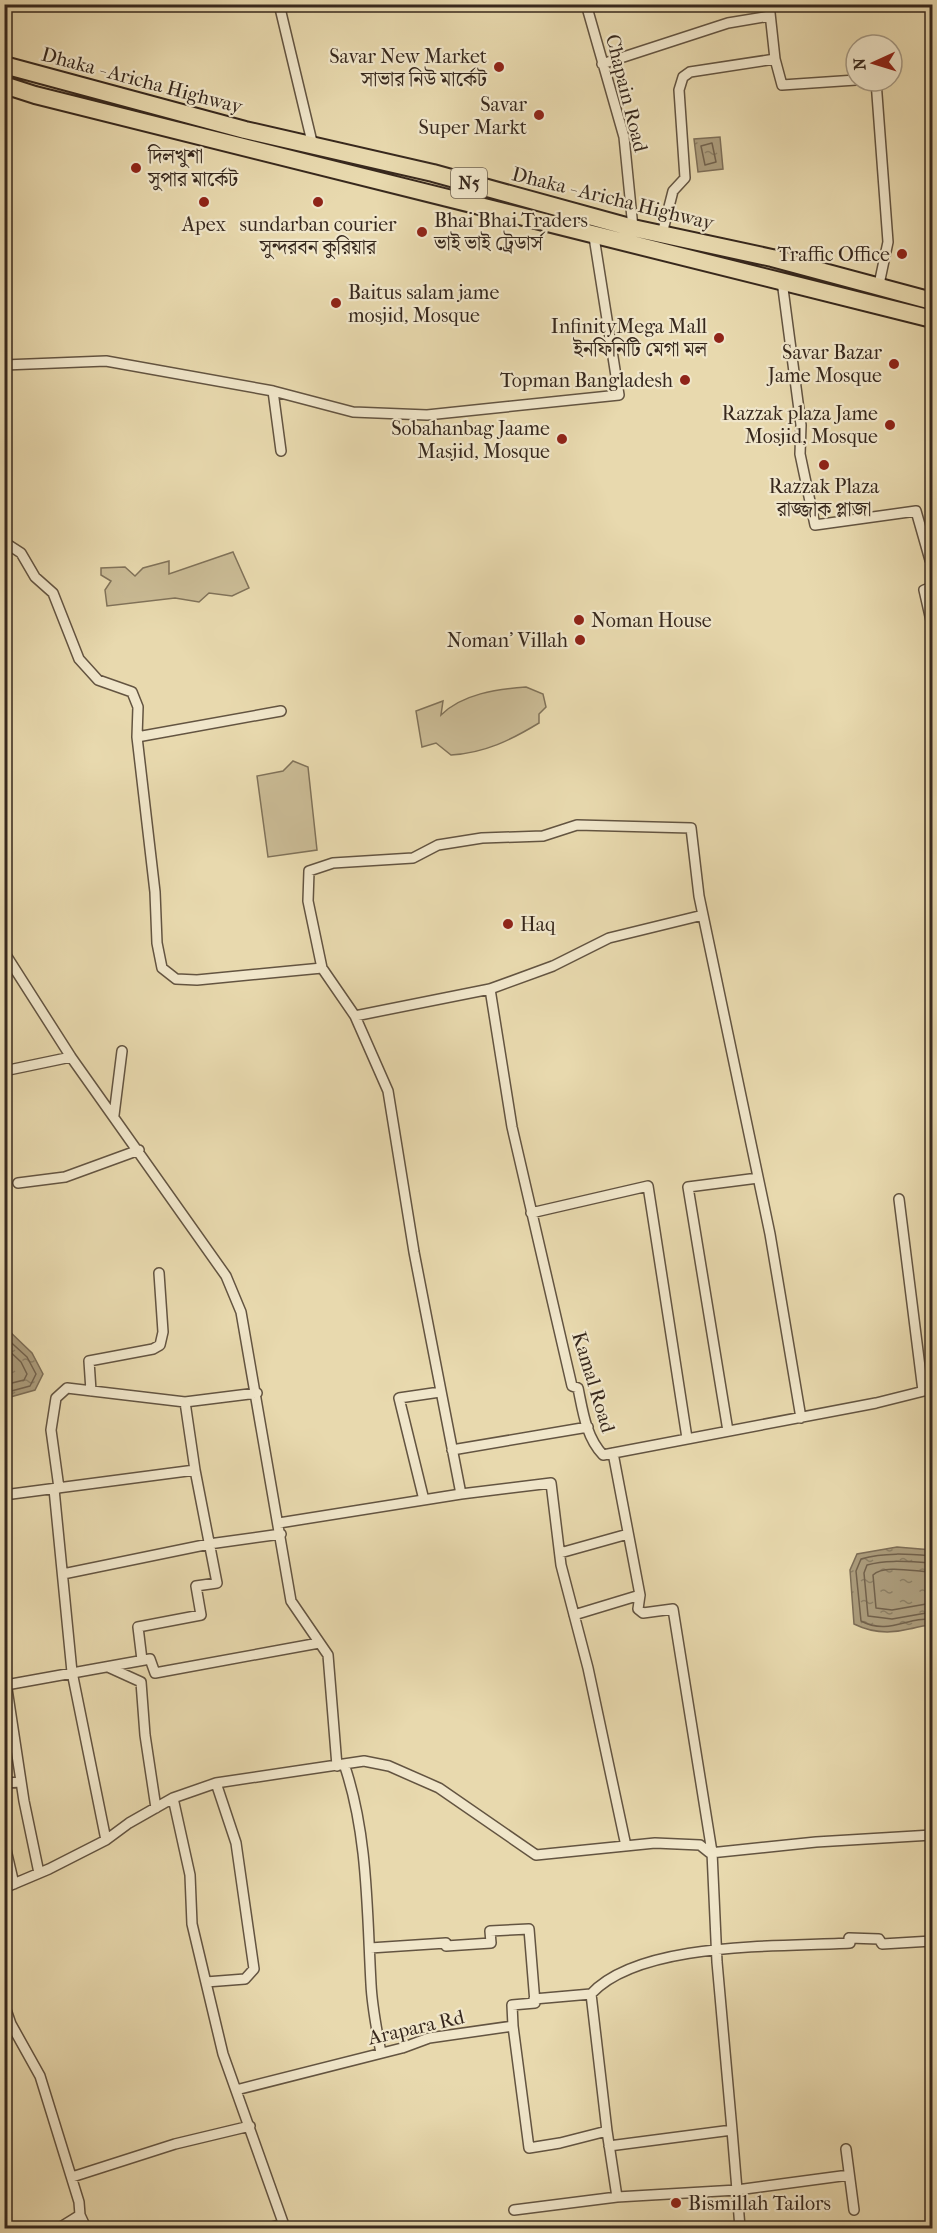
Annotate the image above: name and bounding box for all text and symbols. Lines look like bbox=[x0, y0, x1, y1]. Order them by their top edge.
street label: Chapain Road bbox=[601, 32, 653, 155]
north arrow bbox=[844, 33, 904, 93]
street label: Dhaka - Aricha Highway bbox=[39, 43, 246, 119]
place label: Savar New Market সাভার নিউ মার্কেট bbox=[329, 45, 488, 91]
text: N bbox=[850, 56, 869, 71]
marker: Savar New Market সাভার নিউ মার্কেট bbox=[492, 60, 506, 74]
place label: Savar Super Markt bbox=[419, 93, 527, 139]
marker: Savar Super Markt bbox=[532, 108, 546, 122]
place label: দিলখুশা সুপার মার্কেট bbox=[147, 144, 239, 192]
marker: দিলখুশা সুপার মার্কেট bbox=[129, 161, 143, 175]
street label: Dhaka - Aricha Highway bbox=[510, 162, 717, 235]
road number: N5 bbox=[451, 168, 487, 198]
marker: Apex bbox=[197, 195, 211, 209]
marker: sundarban courier সুন্দরবন কুরিয়ার bbox=[311, 195, 325, 209]
place label: Bhai Bhai Traders ভাই ভাই ট্রেডার্স bbox=[433, 209, 588, 255]
place label: Apex bbox=[181, 213, 227, 236]
place label: sundarban courier সুন্দরবন কুরিয়ার bbox=[239, 213, 397, 260]
marker: Bhai Bhai Traders ভাই ভাই ট্রেডার্স bbox=[415, 225, 429, 239]
place label: Traffic Office bbox=[778, 243, 890, 266]
marker: Traffic Office bbox=[895, 247, 909, 261]
place label: Baitus salam jame mosjid, Mosque bbox=[348, 281, 499, 327]
marker: Baitus salam jame mosjid, Mosque bbox=[329, 296, 343, 310]
place label: InfinityMega Mall ইনফিনিটি মেগা মল bbox=[551, 315, 708, 361]
marker: InfinityMega Mall ইনফিনিটি মেগা মল bbox=[712, 331, 726, 345]
place label: Savar Bazar Jame Mosque bbox=[766, 341, 882, 387]
marker: Savar Bazar Jame Mosque bbox=[887, 357, 901, 371]
place label: Topman Bangladesh bbox=[500, 369, 674, 392]
marker: Topman Bangladesh bbox=[678, 373, 692, 387]
place label: Razzak plaza Jame Mosjid, Mosque bbox=[722, 402, 878, 448]
place label: Sobahanbag Jaame Masjid, Mosque bbox=[391, 417, 550, 463]
marker: Razzak plaza Jame Mosjid, Mosque bbox=[883, 418, 897, 432]
marker: Sobahanbag Jaame Masjid, Mosque bbox=[555, 432, 569, 446]
marker: Razzak Plaza রাজ্জাক প্লাজা bbox=[817, 458, 831, 472]
place label: Razzak Plaza রাজ্জাক প্লাজা bbox=[769, 475, 880, 521]
place label: Noman House bbox=[591, 609, 712, 632]
marker: Noman House bbox=[572, 613, 586, 627]
place label: Noman' Villah bbox=[447, 629, 569, 652]
marker: Noman' Villah bbox=[573, 633, 587, 647]
place label: Haq bbox=[520, 913, 556, 936]
marker: Haq bbox=[501, 917, 515, 931]
street label: Kamal Road bbox=[567, 1329, 620, 1436]
street label: Arapara Rd bbox=[365, 2005, 468, 2050]
place label: Bismillah Tailors bbox=[688, 2192, 831, 2215]
marker: Bismillah Tailors bbox=[669, 2196, 683, 2210]

